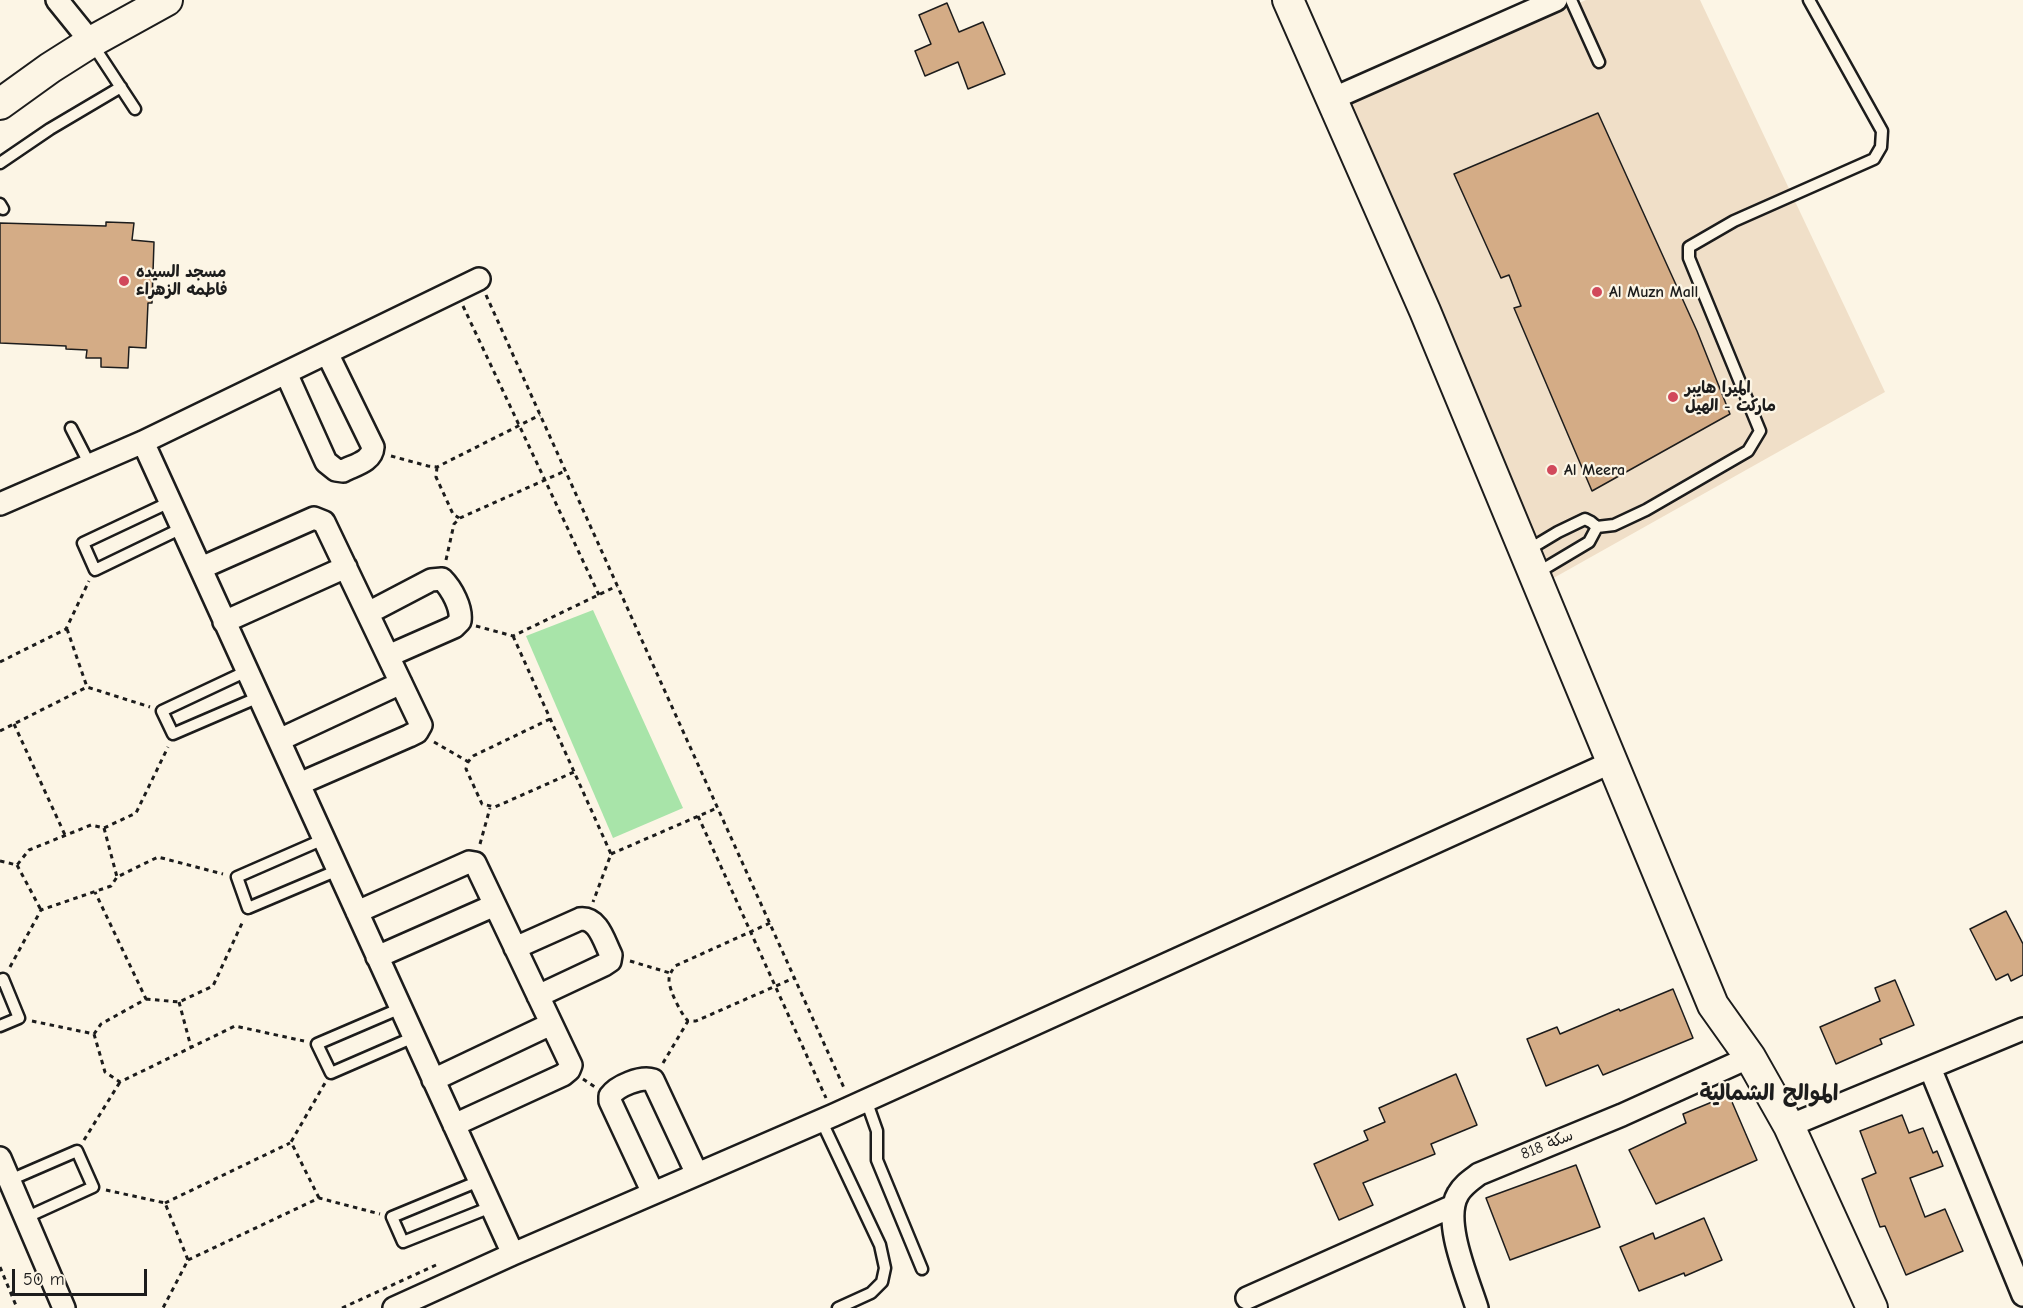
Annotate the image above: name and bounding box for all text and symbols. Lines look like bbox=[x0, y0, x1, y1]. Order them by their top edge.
place label: مسجد السيده فاطمه الزهراء bbox=[136, 262, 227, 300]
marker: مسجد السيده فاطمه الزهراء bbox=[117, 274, 131, 288]
place label: Al Muzn Mall bbox=[1609, 282, 1698, 302]
marker: Al Muzn Mall bbox=[1590, 285, 1604, 299]
place label: الميرا هايبر ماركت - الهيل bbox=[1685, 378, 1776, 416]
marker: الميرا هايبر ماركت - الهيل bbox=[1666, 390, 1680, 404]
place label: Al Meera bbox=[1564, 460, 1625, 480]
marker: Al Meera bbox=[1545, 463, 1559, 477]
district label: الموالح الشمالية bbox=[1700, 1081, 1838, 1107]
street label: سكة 818 bbox=[1518, 1126, 1576, 1164]
scale bar bbox=[15, 1257, 150, 1295]
text: 50 m bbox=[23, 1269, 65, 1290]

